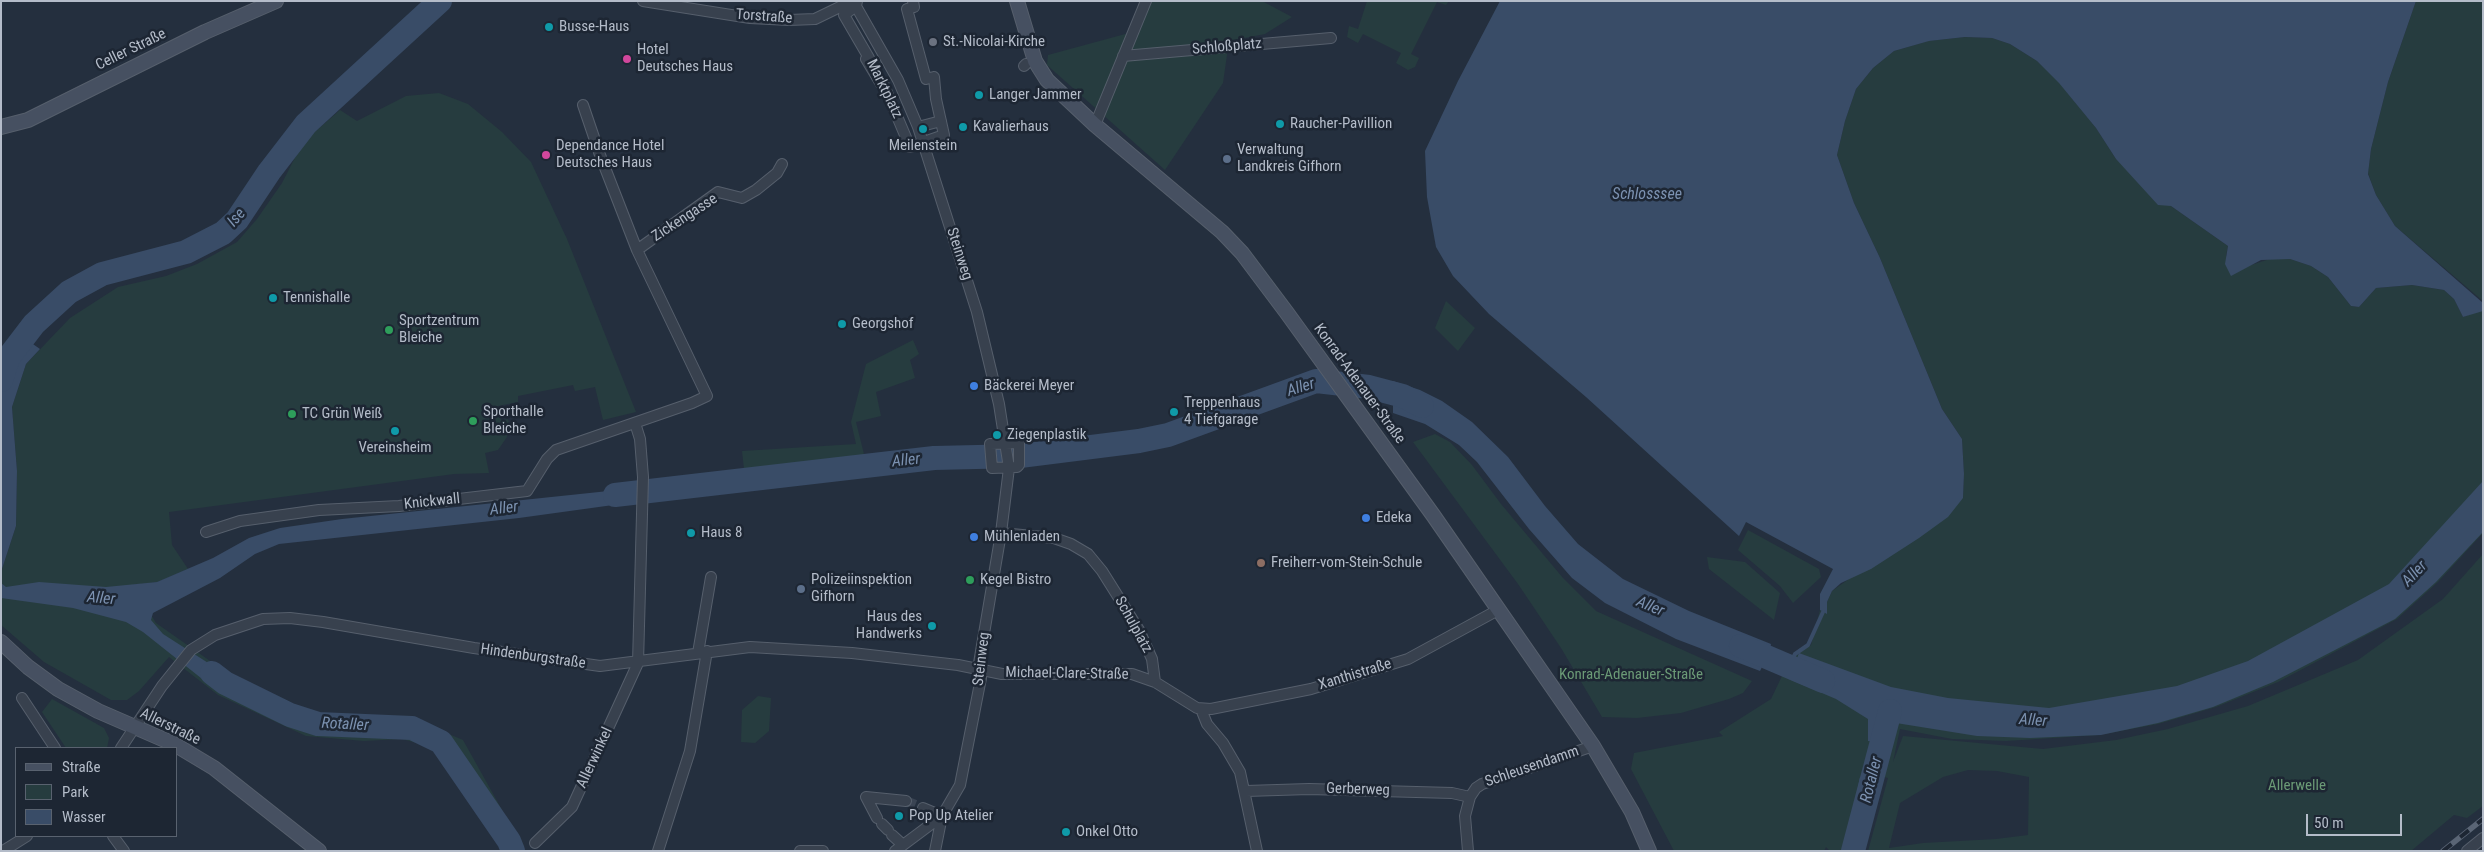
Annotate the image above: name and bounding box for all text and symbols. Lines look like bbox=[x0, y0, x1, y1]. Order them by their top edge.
street label: Torstraße bbox=[735, 6, 793, 28]
place label: Busse-Haus bbox=[559, 18, 629, 36]
marker: Busse-Haus bbox=[543, 21, 555, 33]
street label: Celler Straße bbox=[93, 25, 169, 75]
place label: St.-Nicolai-Kirche bbox=[943, 33, 1045, 51]
street label: Schloßplatz bbox=[1191, 35, 1263, 59]
marker: St.-Nicolai-Kirche bbox=[927, 36, 939, 48]
place label: Hotel Deutsches Haus bbox=[637, 41, 733, 76]
marker: Hotel Deutsches Haus bbox=[621, 53, 633, 65]
street label: Marktplatz bbox=[862, 57, 906, 121]
place label: Langer Jammer bbox=[989, 86, 1082, 104]
marker: Langer Jammer bbox=[973, 89, 985, 101]
place label: Raucher-Pavillion bbox=[1290, 115, 1392, 133]
place label: Kavalierhaus bbox=[973, 118, 1049, 136]
marker: Raucher-Pavillion bbox=[1274, 118, 1286, 130]
marker: Kavalierhaus bbox=[957, 121, 969, 133]
marker: Meilenstein bbox=[917, 123, 929, 135]
place label: Dependance Hotel Deutsches Haus bbox=[556, 137, 664, 172]
place label: Meilenstein bbox=[889, 137, 957, 155]
place label: Verwaltung Landkreis Gifhorn bbox=[1237, 141, 1342, 176]
marker: Dependance Hotel Deutsches Haus bbox=[540, 149, 552, 161]
marker: Verwaltung Landkreis Gifhorn bbox=[1221, 153, 1233, 165]
water label: Schlosssee bbox=[1612, 185, 1682, 205]
street label: Zickengasse bbox=[649, 190, 721, 246]
water label: Ise bbox=[224, 205, 250, 231]
street label: Steinweg bbox=[942, 225, 976, 283]
place label: Tennishalle bbox=[283, 289, 350, 307]
marker: Tennishalle bbox=[267, 292, 279, 304]
place label: Sportzentrum Bleiche bbox=[399, 312, 479, 347]
place label: Georgshof bbox=[852, 315, 914, 333]
marker: Georgshof bbox=[836, 318, 848, 330]
street label: Konrad-Adenauer-Straße bbox=[1309, 320, 1409, 448]
marker: Sportzentrum Bleiche bbox=[383, 324, 395, 336]
water label: Aller bbox=[1285, 375, 1317, 401]
place label: Bäckerei Meyer bbox=[984, 377, 1074, 395]
marker: Bäckerei Meyer bbox=[968, 380, 980, 392]
place label: Treppenhaus 4 Tiefgarage bbox=[1184, 394, 1260, 429]
place label: Sporthalle Bleiche bbox=[483, 403, 543, 438]
place label: TC Grün Weiß bbox=[302, 405, 382, 423]
marker: Treppenhaus 4 Tiefgarage bbox=[1168, 406, 1180, 418]
marker: TC Grün Weiß bbox=[286, 408, 298, 420]
marker: Sporthalle Bleiche bbox=[467, 415, 479, 427]
marker: Vereinsheim bbox=[389, 425, 401, 437]
place label: Ziegenplastik bbox=[1007, 426, 1087, 444]
marker: Ziegenplastik bbox=[991, 429, 1003, 441]
place label: Vereinsheim bbox=[358, 439, 432, 457]
water label: Aller bbox=[891, 450, 921, 472]
street label: Knickwall bbox=[403, 490, 461, 514]
water label: Aller bbox=[489, 498, 519, 520]
place label: Edeka bbox=[1376, 509, 1412, 527]
marker: Edeka bbox=[1360, 512, 1372, 524]
place label: Haus 8 bbox=[701, 524, 742, 542]
marker: Haus 8 bbox=[685, 527, 697, 539]
place label: Mühlenladen bbox=[984, 528, 1060, 546]
marker: Mühlenladen bbox=[968, 531, 980, 543]
place label: Freiherr-vom-Stein-Schule bbox=[1271, 554, 1422, 572]
marker: Freiherr-vom-Stein-Schule bbox=[1255, 557, 1267, 569]
water label: Aller bbox=[2398, 557, 2432, 591]
place label: Polizeiinspektion Gifhorn bbox=[811, 571, 912, 606]
place label: Kegel Bistro bbox=[980, 571, 1051, 589]
marker: Kegel Bistro bbox=[964, 574, 976, 586]
marker: Polizeiinspektion Gifhorn bbox=[795, 583, 807, 595]
water label: Aller bbox=[86, 588, 116, 610]
water label: Aller bbox=[1633, 593, 1667, 621]
street label: Schulplatz bbox=[1110, 594, 1156, 656]
place label: Haus des Handwerks bbox=[856, 608, 922, 643]
marker: Haus des Handwerks bbox=[926, 620, 938, 632]
street label: Steinweg bbox=[970, 631, 994, 687]
street label: Hindenburgstraße bbox=[479, 641, 587, 673]
street label: Xanthistraße bbox=[1316, 655, 1394, 695]
street label: Michael-Clare-Straße bbox=[1005, 664, 1129, 684]
park label: Konrad-Adenauer-Straße bbox=[1559, 666, 1703, 684]
street label: Allerstraße bbox=[137, 705, 203, 749]
water label: Aller bbox=[2018, 710, 2048, 732]
water label: Rotaller bbox=[321, 714, 369, 736]
street label: Allerwinkel bbox=[573, 725, 617, 791]
street label: Schleusendamm bbox=[1483, 743, 1581, 791]
legend bbox=[15, 747, 178, 837]
water label: Rotaller bbox=[1857, 755, 1887, 805]
text: Straße bbox=[62, 758, 101, 776]
park label: Allerwelle bbox=[2268, 777, 2326, 795]
street label: Gerberweg bbox=[1326, 780, 1390, 800]
text: Park bbox=[62, 783, 89, 801]
scale bar bbox=[2309, 804, 2405, 836]
place label: Pop Up Atelier bbox=[909, 807, 993, 825]
text: Wasser bbox=[62, 808, 106, 826]
marker: Pop Up Atelier bbox=[893, 810, 905, 822]
text: 50 m bbox=[2314, 814, 2344, 832]
place label: Onkel Otto bbox=[1076, 823, 1138, 841]
marker: Onkel Otto bbox=[1060, 826, 1072, 838]

